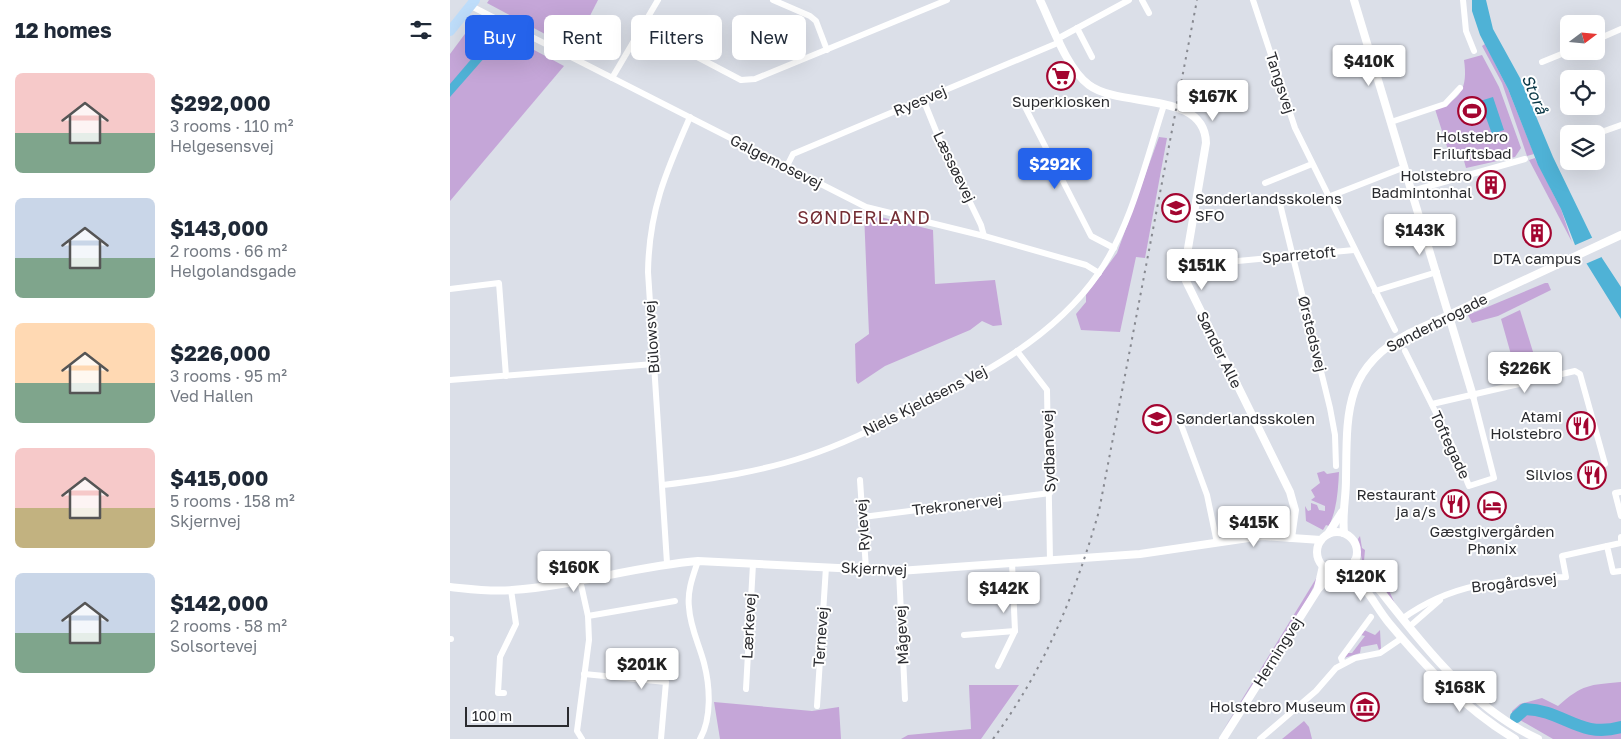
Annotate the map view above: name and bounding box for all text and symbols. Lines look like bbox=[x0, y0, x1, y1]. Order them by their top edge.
chip: Buy bbox=[465, 15, 534, 60]
chip: Rent bbox=[544, 15, 621, 60]
chip: Filters bbox=[631, 15, 722, 60]
chip: New bbox=[732, 15, 806, 60]
north arrow bbox=[1560, 15, 1605, 60]
map controls bbox=[1560, 15, 1605, 170]
icon: filters bbox=[407, 16, 435, 44]
text: 12 homes bbox=[15, 17, 112, 43]
pin: $410K bbox=[1334, 44, 1404, 87]
street label: Tangsvej bbox=[1263, 50, 1299, 116]
text: $410K bbox=[1344, 51, 1394, 71]
supermarket icon: Superkiosken bbox=[1046, 61, 1076, 91]
button: locate bbox=[1560, 70, 1605, 115]
water label: Storå bbox=[1518, 71, 1553, 118]
pin: $167K bbox=[1178, 80, 1248, 122]
street label: Ryesvej bbox=[890, 81, 949, 119]
text: $167K bbox=[1188, 86, 1238, 106]
text: $292,000 bbox=[170, 90, 271, 116]
place label: Superkiosken bbox=[1012, 92, 1110, 110]
icon: home bbox=[55, 93, 115, 153]
sports icon: Holstebro Friluftsbad bbox=[1457, 96, 1487, 126]
text: 3 rooms · 110 m² bbox=[170, 116, 293, 136]
button: layers bbox=[1560, 125, 1605, 170]
place label: Holstebro Friluftsbad bbox=[1432, 127, 1512, 162]
street label: Læssøevej bbox=[930, 128, 980, 205]
street label: Galgemosevej bbox=[727, 130, 826, 192]
text: Helgesensvej bbox=[170, 136, 274, 156]
pin: $292K bbox=[1020, 148, 1090, 190]
text: $292K bbox=[1029, 154, 1081, 174]
place label: Holstebro Badmintonhal bbox=[1371, 166, 1472, 201]
building icon: Holstebro Badmintonhal bbox=[1476, 170, 1506, 200]
place label: Sønderlandsskolens SFO bbox=[1195, 189, 1342, 224]
school or university icon: Sønderlandsskolens SFO bbox=[1161, 193, 1191, 223]
district label: SØNDERLAND bbox=[797, 206, 931, 228]
pin: $143K bbox=[1385, 214, 1455, 256]
text: $143,000 bbox=[170, 215, 269, 241]
icon: home bbox=[55, 218, 115, 278]
building icon: DTA campus bbox=[1522, 218, 1552, 248]
text: $143K bbox=[1395, 220, 1445, 240]
text: 2 rooms · 66 m² bbox=[170, 241, 287, 261]
street label: Sparretoft bbox=[1261, 242, 1337, 266]
pin: $151K bbox=[1167, 248, 1237, 291]
place label: DTA campus bbox=[1493, 249, 1581, 267]
text: $151K bbox=[1178, 255, 1226, 275]
text: Helgolandsgade bbox=[170, 261, 296, 281]
street label: Sønderbrogade bbox=[1383, 289, 1490, 355]
street label: Ørstedsvej bbox=[1295, 294, 1331, 374]
street label: Bülowsvej bbox=[639, 300, 663, 374]
street label: Sønder Alle bbox=[1194, 308, 1246, 391]
text: $226,000 bbox=[170, 340, 271, 366]
icon: home bbox=[55, 343, 115, 403]
pin: $226K bbox=[1490, 352, 1560, 394]
text: $226K bbox=[1499, 358, 1551, 378]
street label: Niels Kjeldsens Vej bbox=[859, 361, 990, 439]
text: 3 rooms · 95 m² bbox=[170, 366, 287, 386]
text: Ved Hallen bbox=[170, 386, 253, 406]
school or university icon: Sønderlandsskolen bbox=[1142, 404, 1172, 434]
place label: Atami Holstebro bbox=[1490, 407, 1562, 442]
street label: Toftegade bbox=[1427, 408, 1475, 482]
street label: Sydbanevej bbox=[1038, 409, 1058, 493]
place label: Sønderlandsskolen bbox=[1176, 409, 1315, 427]
restaurant icon: Atami Holstebro bbox=[1566, 411, 1596, 441]
restaurant icon: Silvios bbox=[1577, 460, 1607, 490]
text: $415,000 bbox=[170, 465, 269, 491]
place label: Silvios bbox=[1526, 465, 1573, 483]
icon: home bbox=[55, 468, 115, 528]
place label: Restaurant ja a/s bbox=[1356, 485, 1436, 520]
restaurant icon: Restaurant ja a/s bbox=[1440, 489, 1470, 519]
street label: Trekronervej bbox=[911, 490, 1003, 518]
text: 5 rooms · 158 m² bbox=[170, 491, 295, 511]
hotel icon: Gæstgivergården Phønix bbox=[1477, 491, 1507, 521]
street label: Rylevej bbox=[851, 498, 873, 552]
pin: $415K bbox=[1219, 506, 1289, 548]
text: Skjernvej bbox=[170, 511, 241, 531]
text: $415K bbox=[1229, 512, 1279, 532]
place label: Gæstgivergården Phønix bbox=[1430, 522, 1554, 557]
pin: $160K bbox=[539, 550, 609, 593]
text: $160K bbox=[548, 557, 600, 577]
street label: Skjernvej bbox=[841, 558, 908, 578]
pin: $120K bbox=[1326, 560, 1396, 602]
text: $120K bbox=[1336, 566, 1386, 586]
street label: Brogårdsvej bbox=[1470, 569, 1558, 595]
pin: $142K bbox=[969, 572, 1039, 614]
text: $142K bbox=[979, 578, 1029, 598]
text: $142,000 bbox=[170, 590, 269, 616]
icon: home bbox=[55, 593, 115, 653]
street label: Lærkevej bbox=[737, 593, 759, 659]
street label: Mågevej bbox=[890, 605, 912, 665]
street label: Ternevej bbox=[809, 606, 831, 668]
street label: Herningvej bbox=[1249, 613, 1306, 690]
text: 2 rooms · 58 m² bbox=[170, 616, 287, 636]
text: Solsortevej bbox=[170, 636, 257, 656]
pin: $201K bbox=[607, 648, 677, 690]
text: $201K bbox=[617, 654, 667, 674]
pin: $168K bbox=[1425, 670, 1495, 713]
text: $168K bbox=[1435, 677, 1485, 697]
museum icon: Holstebro Museum bbox=[1350, 692, 1380, 722]
place label: Holstebro Museum bbox=[1209, 697, 1346, 715]
scale bar bbox=[465, 704, 569, 727]
text: 100 m bbox=[472, 707, 512, 724]

